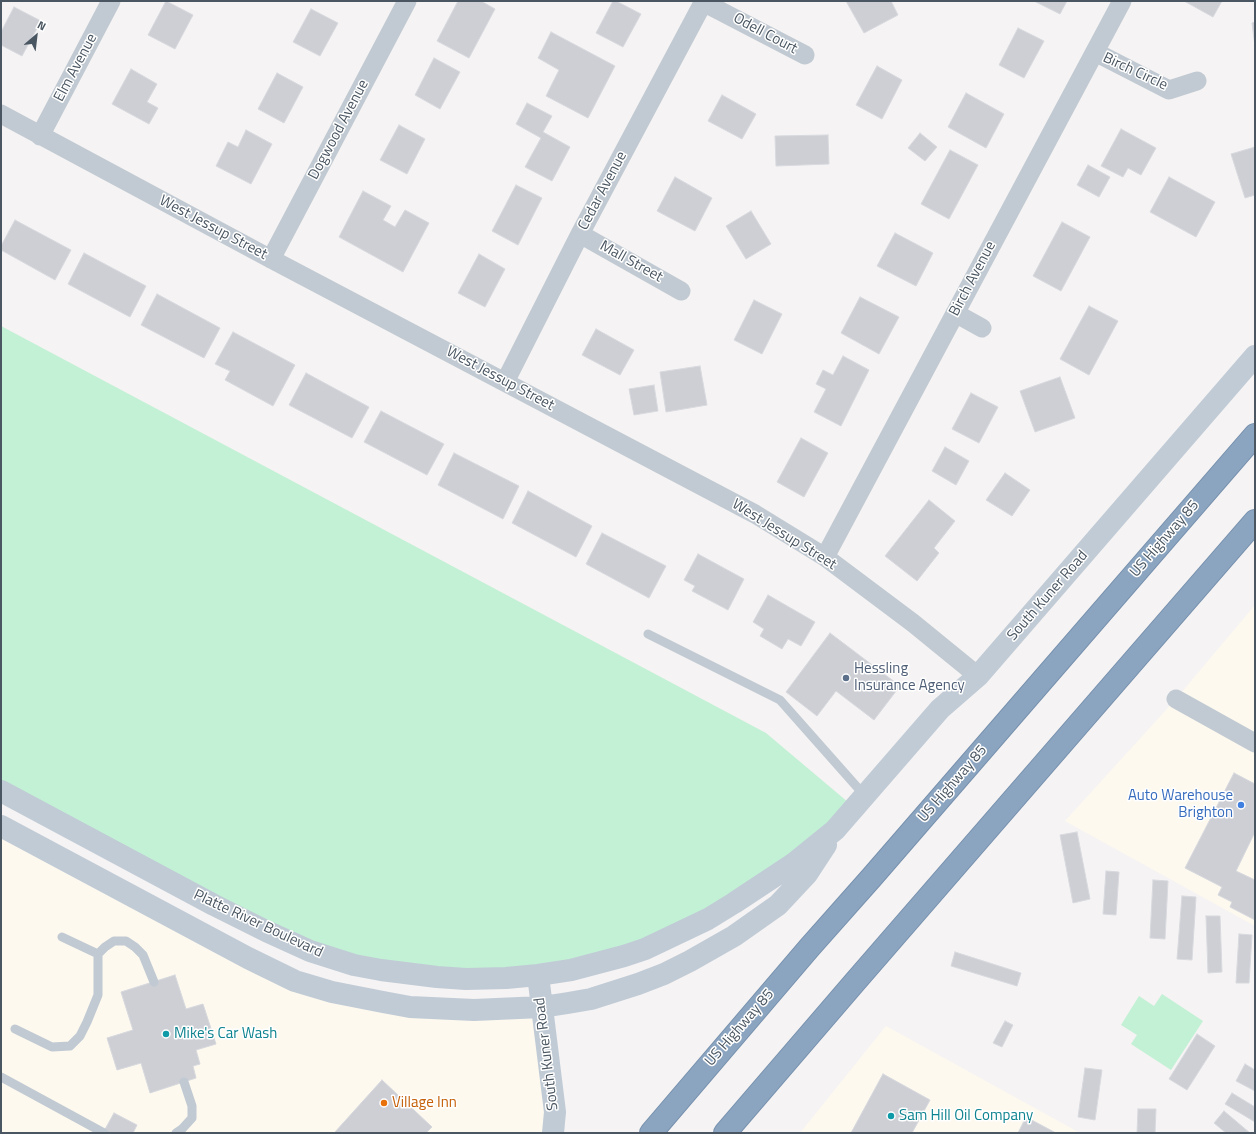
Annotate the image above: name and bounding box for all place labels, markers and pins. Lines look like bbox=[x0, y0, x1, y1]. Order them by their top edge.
place label: Hessling Insurance Agency bbox=[854, 660, 965, 695]
marker: Hessling Insurance Agency bbox=[841, 673, 851, 683]
place label: Auto Warehouse Brighton bbox=[1128, 787, 1233, 822]
marker: Auto Warehouse Brighton bbox=[1236, 800, 1246, 810]
place label: Mike's Car Wash bbox=[174, 1025, 277, 1043]
marker: Mike's Car Wash bbox=[161, 1029, 171, 1039]
place label: Village Inn bbox=[392, 1094, 457, 1112]
marker: Village Inn bbox=[379, 1098, 389, 1108]
place label: Sam Hill Oil Company bbox=[899, 1107, 1033, 1125]
marker: Sam Hill Oil Company bbox=[886, 1111, 896, 1121]

